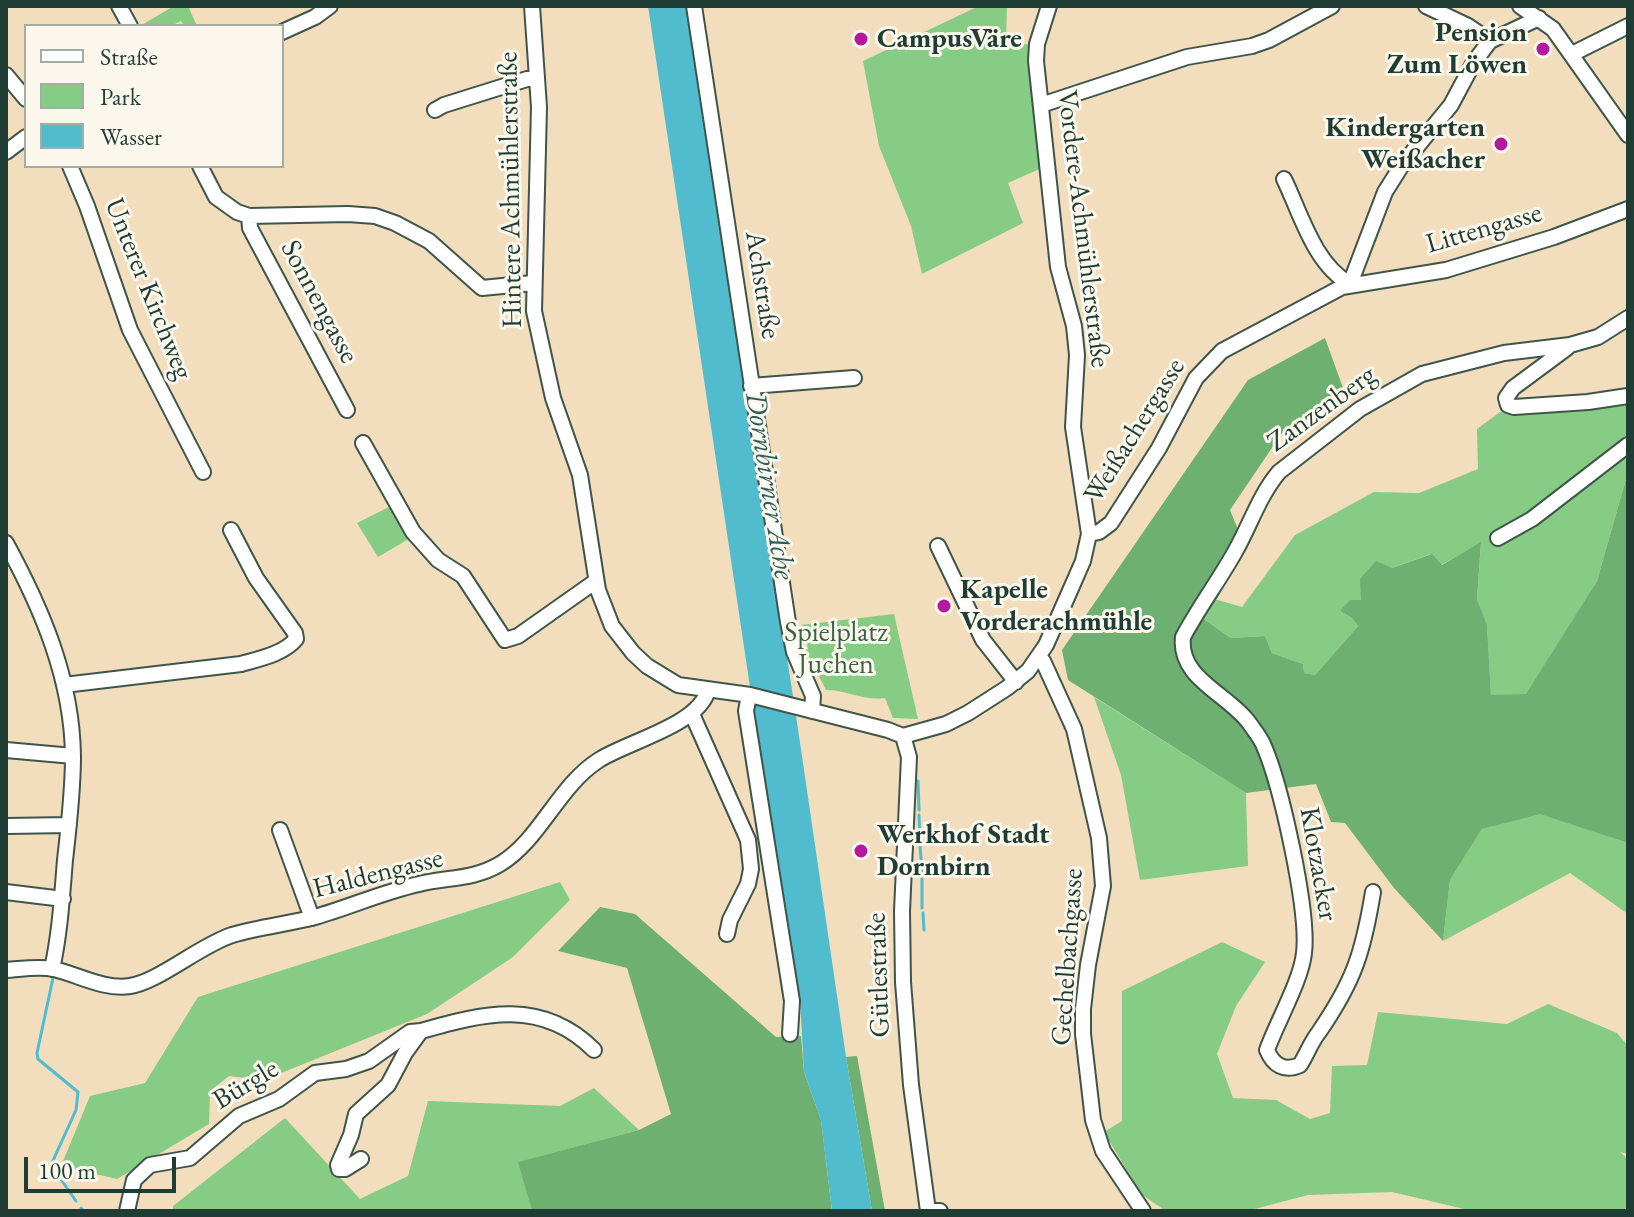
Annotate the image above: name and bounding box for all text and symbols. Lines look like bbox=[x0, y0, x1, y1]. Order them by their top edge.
place label: Pension Zum Löwen bbox=[1387, 16, 1527, 82]
place label: CampusVäre bbox=[877, 22, 1022, 56]
legend bbox=[24, 24, 284, 168]
marker: CampusVäre bbox=[852, 30, 870, 48]
marker: Pension Zum Löwen bbox=[1534, 40, 1552, 58]
text: Straße bbox=[100, 41, 158, 72]
street label: Hintere Achmühlerstraße bbox=[492, 52, 530, 328]
text: Park bbox=[100, 81, 141, 112]
street label: Vordere-Achmühlerstraße bbox=[1049, 89, 1117, 369]
place label: Kindergarten Weißacher bbox=[1325, 111, 1485, 177]
text: Wasser bbox=[100, 121, 162, 152]
marker: Kindergarten Weißacher bbox=[1492, 135, 1510, 153]
street label: Unterer Kirchweg bbox=[96, 194, 200, 384]
street label: Littengasse bbox=[1422, 196, 1546, 262]
street label: Achstraße bbox=[737, 229, 787, 341]
street label: Sonnengasse bbox=[273, 235, 365, 369]
street label: Weißachergasse bbox=[1077, 352, 1193, 510]
street label: Zanzenberg bbox=[1261, 358, 1383, 460]
water label: Dornbirner Ache bbox=[736, 390, 802, 582]
place label: Kapelle Vorderachmühle bbox=[960, 573, 1152, 639]
marker: Kapelle Vorderachmühle bbox=[935, 597, 953, 615]
park label: Spielplatz Juchen bbox=[784, 616, 888, 682]
street label: Klotzacker bbox=[1291, 804, 1345, 924]
place label: Werkhof Stadt Dornbirn bbox=[877, 818, 1049, 884]
street label: Haldengasse bbox=[310, 842, 446, 906]
marker: Werkhof Stadt Dornbirn bbox=[852, 842, 870, 860]
street label: Gechelbachgasse bbox=[1045, 867, 1091, 1047]
street label: Gütlestraße bbox=[860, 912, 898, 1038]
street label: Bürgle bbox=[207, 1052, 285, 1118]
scale bar bbox=[28, 1141, 180, 1191]
text: 100 m bbox=[38, 1155, 96, 1186]

